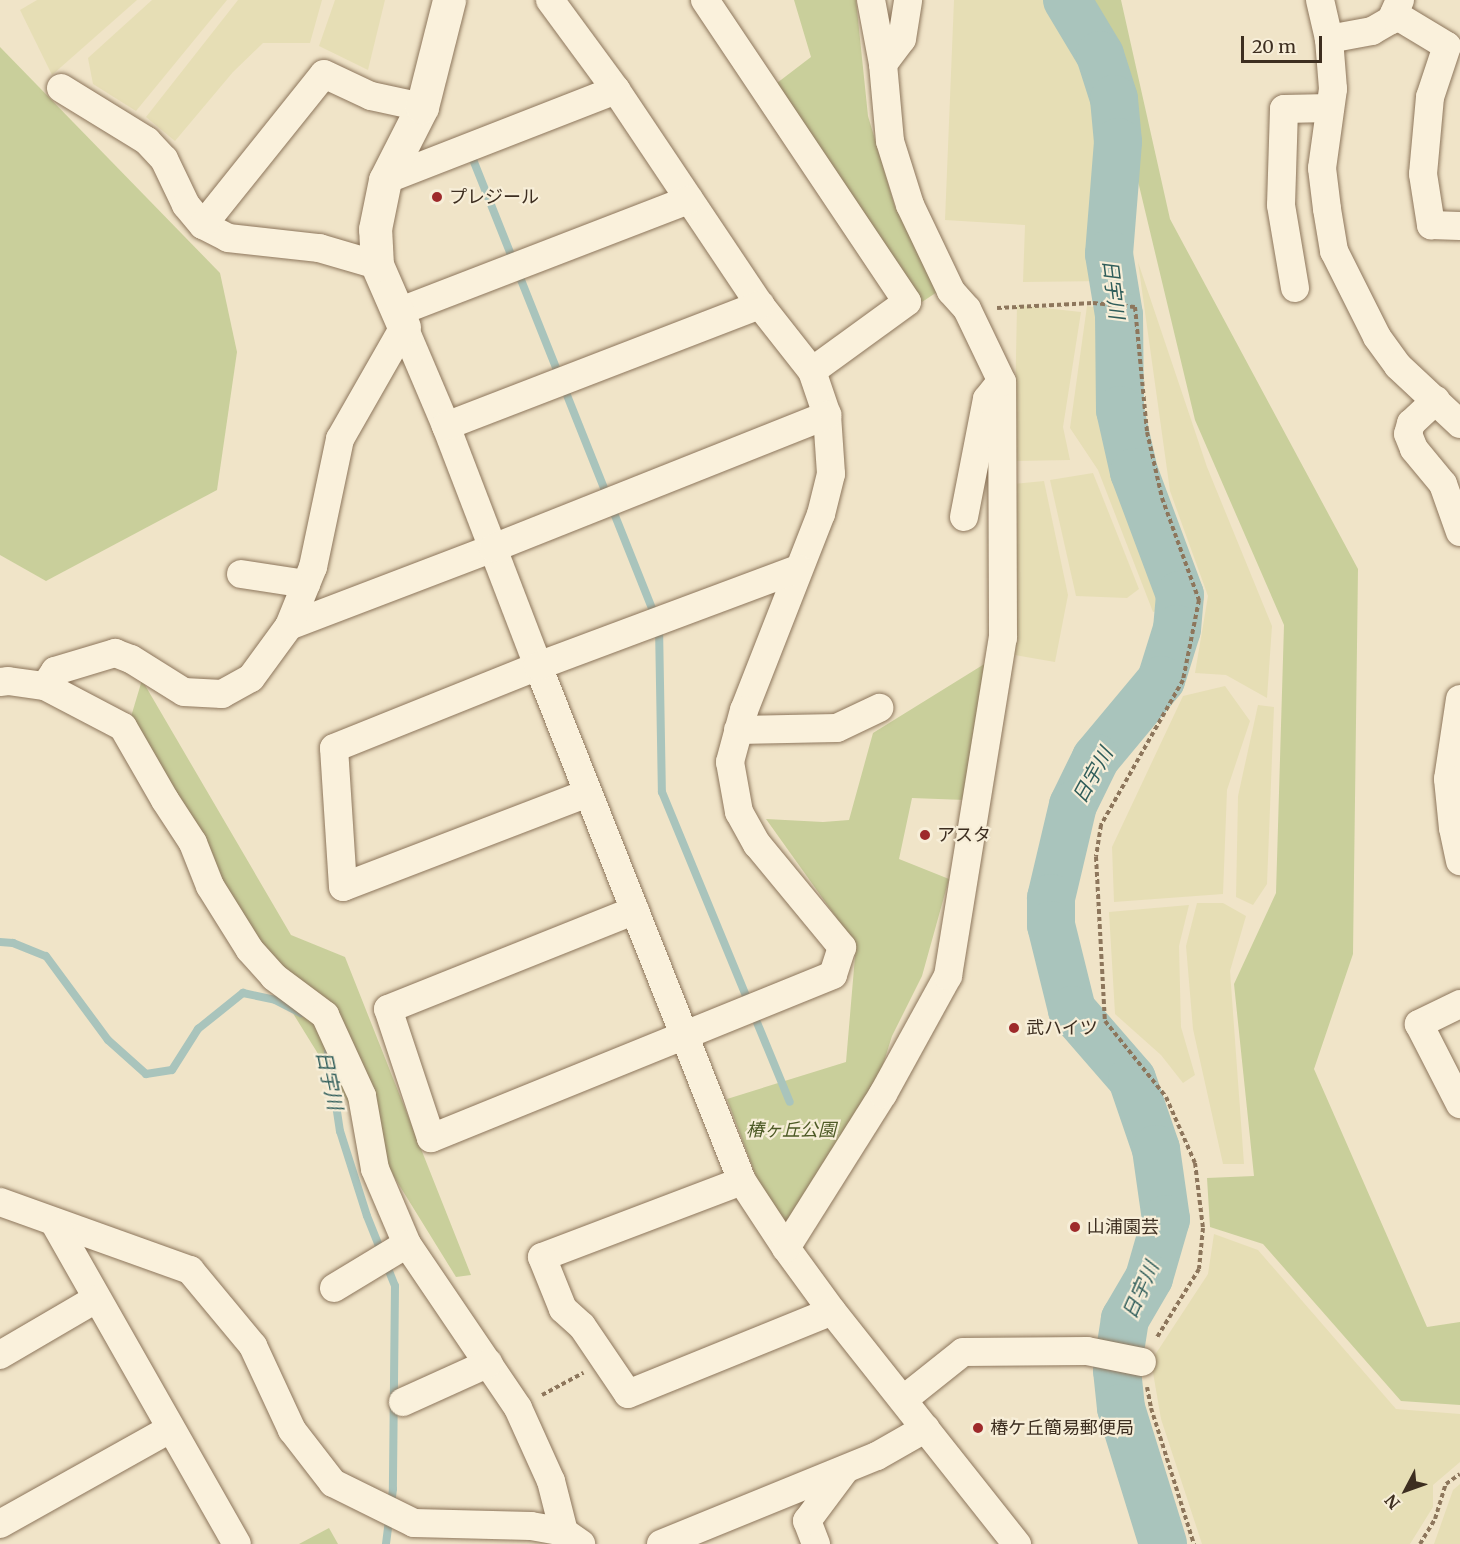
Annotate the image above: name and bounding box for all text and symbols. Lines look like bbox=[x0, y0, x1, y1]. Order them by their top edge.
scale bar bbox=[1244, 24, 1325, 62]
text: 20 m bbox=[1252, 35, 1296, 58]
place label: プレジール bbox=[449, 186, 539, 208]
marker: プレジール bbox=[430, 190, 444, 204]
water label: 日宇川 bbox=[1098, 258, 1130, 320]
water label: 日宇川 bbox=[1067, 743, 1117, 807]
place label: アスタ bbox=[937, 824, 991, 846]
marker: アスタ bbox=[918, 828, 932, 842]
place label: 武ハイツ bbox=[1026, 1017, 1098, 1039]
marker: 武ハイツ bbox=[1007, 1021, 1021, 1035]
water label: 日宇川 bbox=[312, 1048, 348, 1112]
park label: 椿ヶ丘公園 bbox=[746, 1119, 836, 1141]
place label: 山浦園芸 bbox=[1087, 1216, 1159, 1238]
marker: 山浦園芸 bbox=[1068, 1220, 1082, 1234]
water label: 日宇川 bbox=[1117, 1258, 1163, 1322]
place label: 椿ケ丘簡易郵便局 bbox=[990, 1417, 1134, 1439]
marker: 椿ケ丘簡易郵便局 bbox=[971, 1421, 985, 1435]
north arrow bbox=[1376, 1460, 1436, 1520]
text: N bbox=[1381, 1490, 1404, 1513]

